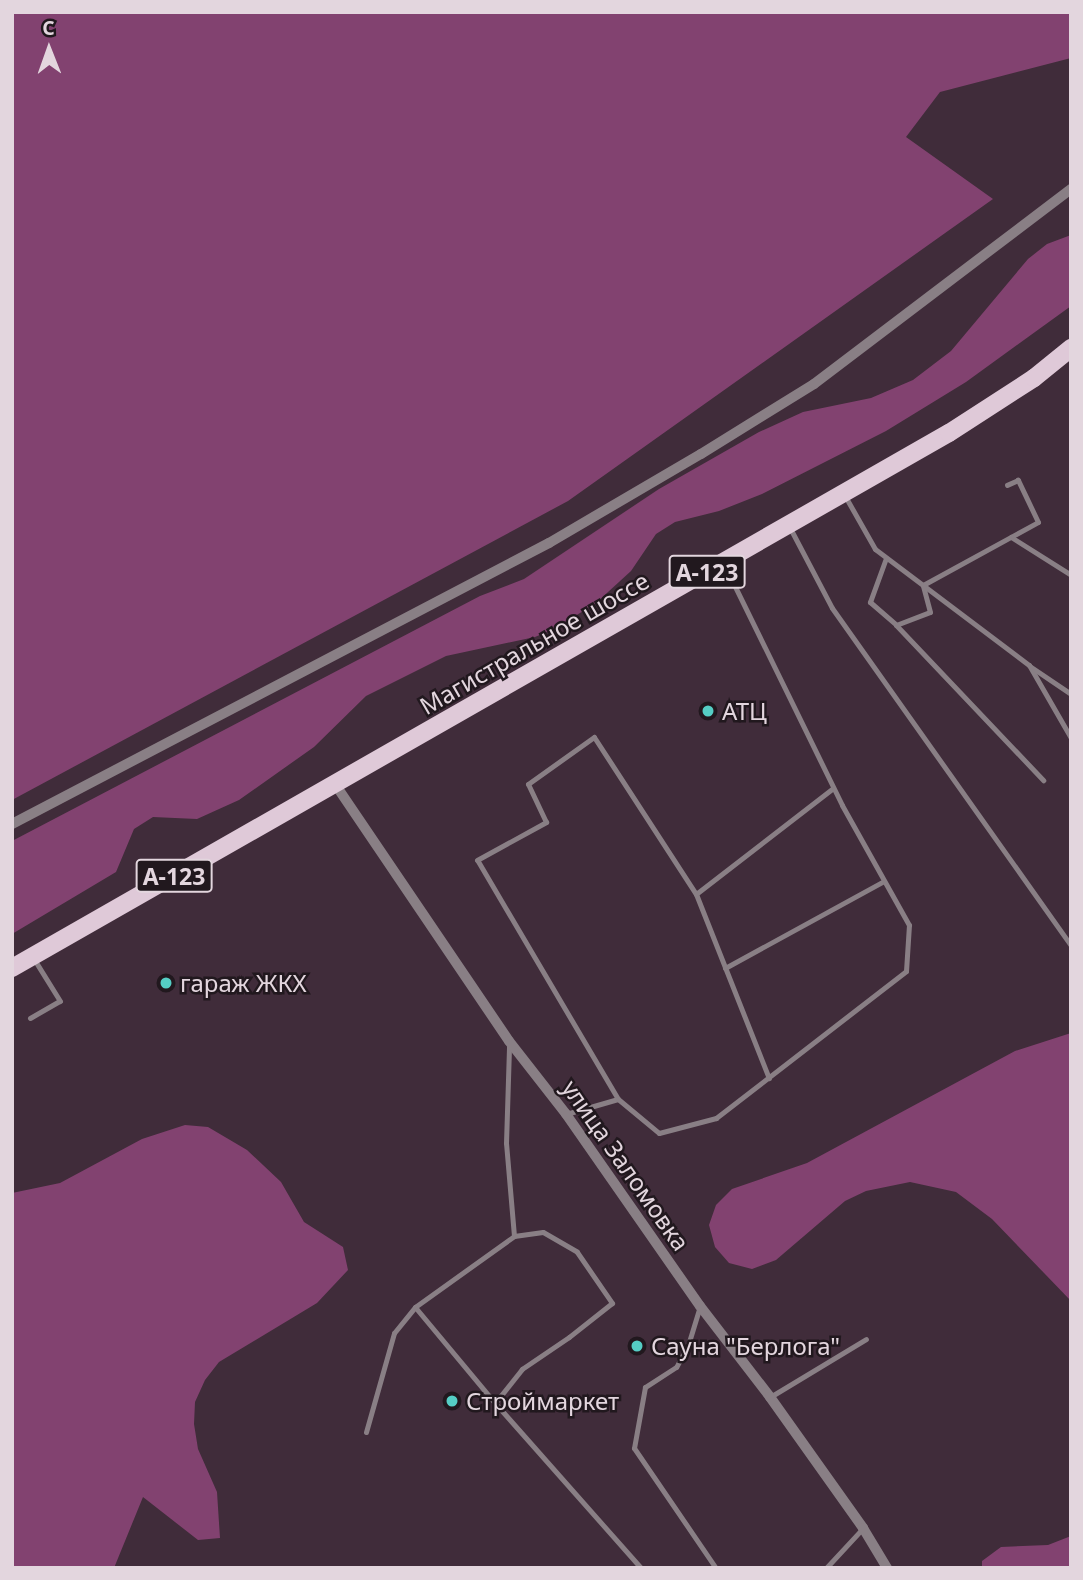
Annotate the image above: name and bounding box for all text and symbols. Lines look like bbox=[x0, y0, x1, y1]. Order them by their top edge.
north arrow bbox=[14, 14, 84, 84]
text: С bbox=[42, 15, 55, 41]
road number: А-123 bbox=[668, 552, 746, 592]
street label: Магистральное шоссе bbox=[415, 566, 653, 720]
place label: АТЦ bbox=[722, 697, 767, 725]
marker: АТЦ bbox=[700, 703, 716, 719]
road number: А-123 bbox=[136, 856, 212, 896]
place label: гараж ЖКХ bbox=[180, 969, 307, 997]
marker: гараж ЖКХ bbox=[158, 975, 174, 991]
street label: улица Заломовка bbox=[556, 1074, 696, 1256]
place label: Сауна "Берлога" bbox=[651, 1332, 840, 1360]
marker: Сауна "Берлога" bbox=[629, 1338, 645, 1354]
place label: Строймаркет bbox=[466, 1387, 619, 1415]
marker: Строймаркет bbox=[444, 1393, 460, 1409]

